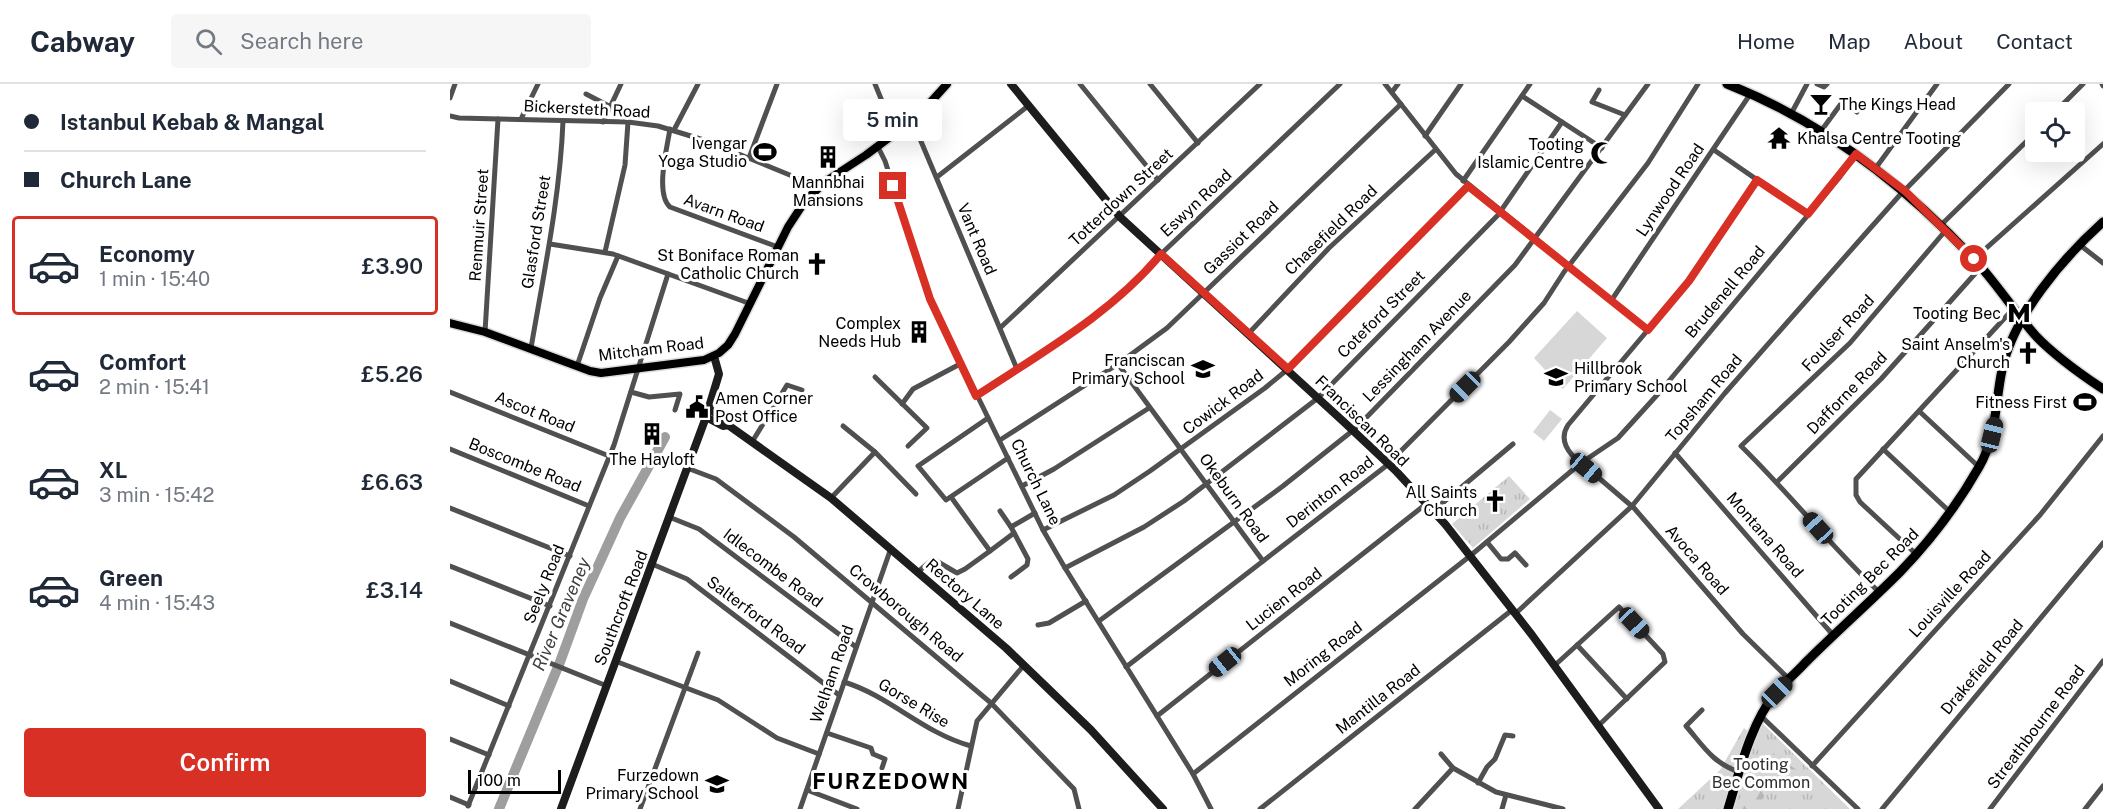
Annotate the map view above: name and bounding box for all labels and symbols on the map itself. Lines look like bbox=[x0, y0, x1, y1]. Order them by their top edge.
bar icon: The Kings Head bbox=[1808, 91, 1834, 117]
place label: The Kings Head bbox=[1839, 95, 1956, 114]
street label: Bickersteth Road bbox=[523, 96, 651, 122]
callout: 5 min bbox=[844, 99, 942, 141]
temple icon: Khalsa Centre Tooting bbox=[1766, 125, 1792, 151]
place label: Khalsa Centre Tooting bbox=[1797, 129, 1961, 148]
place label: Ivengar Yoga Studio bbox=[658, 134, 747, 171]
place label: Tooting Islamic Centre bbox=[1477, 135, 1584, 172]
sports icon: Ivengar Yoga Studio bbox=[752, 139, 778, 165]
mosque icon: Tooting Islamic Centre bbox=[1589, 140, 1615, 166]
street label: Lynwood Road bbox=[1632, 140, 1708, 240]
building icon: Mannbhai Mansions bbox=[815, 144, 841, 170]
street label: Totterdown Street bbox=[1065, 144, 1177, 250]
street label: Eswyn Road bbox=[1157, 165, 1235, 241]
street label: Renmuir Street bbox=[466, 168, 492, 282]
route end bbox=[879, 172, 906, 199]
place label: Mannbhai Mansions bbox=[792, 173, 864, 210]
street label: Glasford Street bbox=[518, 174, 554, 290]
street label: Chasefield Road bbox=[1281, 181, 1381, 279]
street label: Avarn Road bbox=[681, 190, 767, 236]
street label: Gassiot Road bbox=[1199, 197, 1283, 279]
street label: Vant Road bbox=[953, 200, 1001, 278]
street label: Brudenell Road bbox=[1681, 242, 1769, 342]
route start bbox=[1960, 245, 1987, 272]
place label: St Boniface Roman Catholic Church bbox=[657, 246, 799, 283]
church icon: St Boniface Roman Catholic Church bbox=[804, 251, 830, 277]
street label: Coteford Street bbox=[1333, 266, 1429, 362]
street label: Lessingham Avenue bbox=[1359, 286, 1475, 406]
street label: Foulser Road bbox=[1798, 291, 1878, 375]
metro station icon: Tooting Bec bbox=[2006, 300, 2032, 326]
place label: Tooting Bec bbox=[1913, 304, 2001, 323]
place label: Complex Needs Hub bbox=[818, 314, 901, 351]
building icon: Complex Needs Hub bbox=[906, 319, 932, 345]
street label: Mitcham Road bbox=[597, 333, 705, 365]
place label: Saint Anselm's Church bbox=[1901, 335, 2010, 372]
church icon: Saint Anselm's Church bbox=[2015, 340, 2041, 366]
street label: Dafforne Road bbox=[1803, 348, 1891, 438]
street label: Topsham Road bbox=[1662, 350, 1746, 446]
place label: Franciscan Primary School bbox=[1071, 351, 1185, 388]
school or university icon: Franciscan Primary School bbox=[1190, 356, 1216, 382]
place label: Hillbrook Primary School bbox=[1574, 359, 1688, 396]
school or university icon: Hillbrook Primary School bbox=[1543, 364, 1569, 390]
street label: Cowick Road bbox=[1179, 366, 1267, 438]
car bbox=[1446, 368, 1484, 406]
street label: Franciscan Road bbox=[1311, 372, 1413, 470]
street label: Ascot Road bbox=[492, 387, 578, 437]
place label: Amen Corner Post Office bbox=[715, 389, 813, 426]
sports icon: Fitness First bbox=[2072, 389, 2098, 415]
place label: Fitness First bbox=[1975, 393, 2067, 412]
public building icon: Amen Corner Post Office bbox=[684, 394, 710, 420]
car bbox=[1979, 415, 2005, 455]
building icon: The Hayloft bbox=[639, 421, 665, 447]
street label: Boscombe Road bbox=[466, 434, 584, 496]
street label: Church Lane bbox=[1007, 436, 1065, 528]
place label: The Hayloft bbox=[609, 450, 695, 469]
street label: Okeburn Road bbox=[1195, 450, 1273, 546]
car bbox=[1566, 450, 1606, 486]
street label: Derinton Road bbox=[1283, 452, 1377, 532]
place label: All Saints Church bbox=[1406, 483, 1477, 520]
church icon: All Saints Church bbox=[1482, 488, 1508, 514]
street label: Montana Road bbox=[1723, 488, 1807, 582]
car bbox=[1799, 509, 1837, 547]
street label: Avoca Road bbox=[1661, 521, 1733, 599]
street label: Idlecombe Road bbox=[720, 524, 826, 612]
street label: Tooting Bec Road bbox=[1817, 524, 1923, 630]
street label: Seely Road bbox=[520, 542, 568, 626]
street label: Louisville Road bbox=[1905, 547, 1995, 641]
street label: Southcroft Road bbox=[590, 548, 652, 668]
water label: River Graveney bbox=[528, 553, 595, 674]
street label: Rectory Lane bbox=[922, 555, 1008, 633]
street label: Crowborough Road bbox=[845, 560, 967, 666]
street label: Lucien Road bbox=[1242, 563, 1326, 635]
street label: Salterford Road bbox=[703, 572, 809, 658]
car bbox=[1615, 604, 1653, 642]
street label: Drakefield Road bbox=[1937, 616, 2027, 718]
street label: Moring Road bbox=[1280, 617, 1366, 691]
street label: Welham Road bbox=[806, 623, 858, 725]
car bbox=[1205, 644, 1245, 680]
street label: Mantilla Road bbox=[1332, 660, 1424, 738]
street label: Streathbourne Road bbox=[1983, 661, 2089, 793]
car bbox=[1758, 673, 1796, 711]
street label: Gorse Rise bbox=[875, 674, 953, 732]
park label: Tooting Bec Common bbox=[1712, 755, 1810, 792]
place label: Furzedown Primary School bbox=[585, 766, 699, 803]
scale bar bbox=[468, 767, 561, 794]
district label: FURZEDOWN bbox=[812, 768, 970, 794]
school or university icon: Furzedown Primary School bbox=[704, 771, 730, 797]

